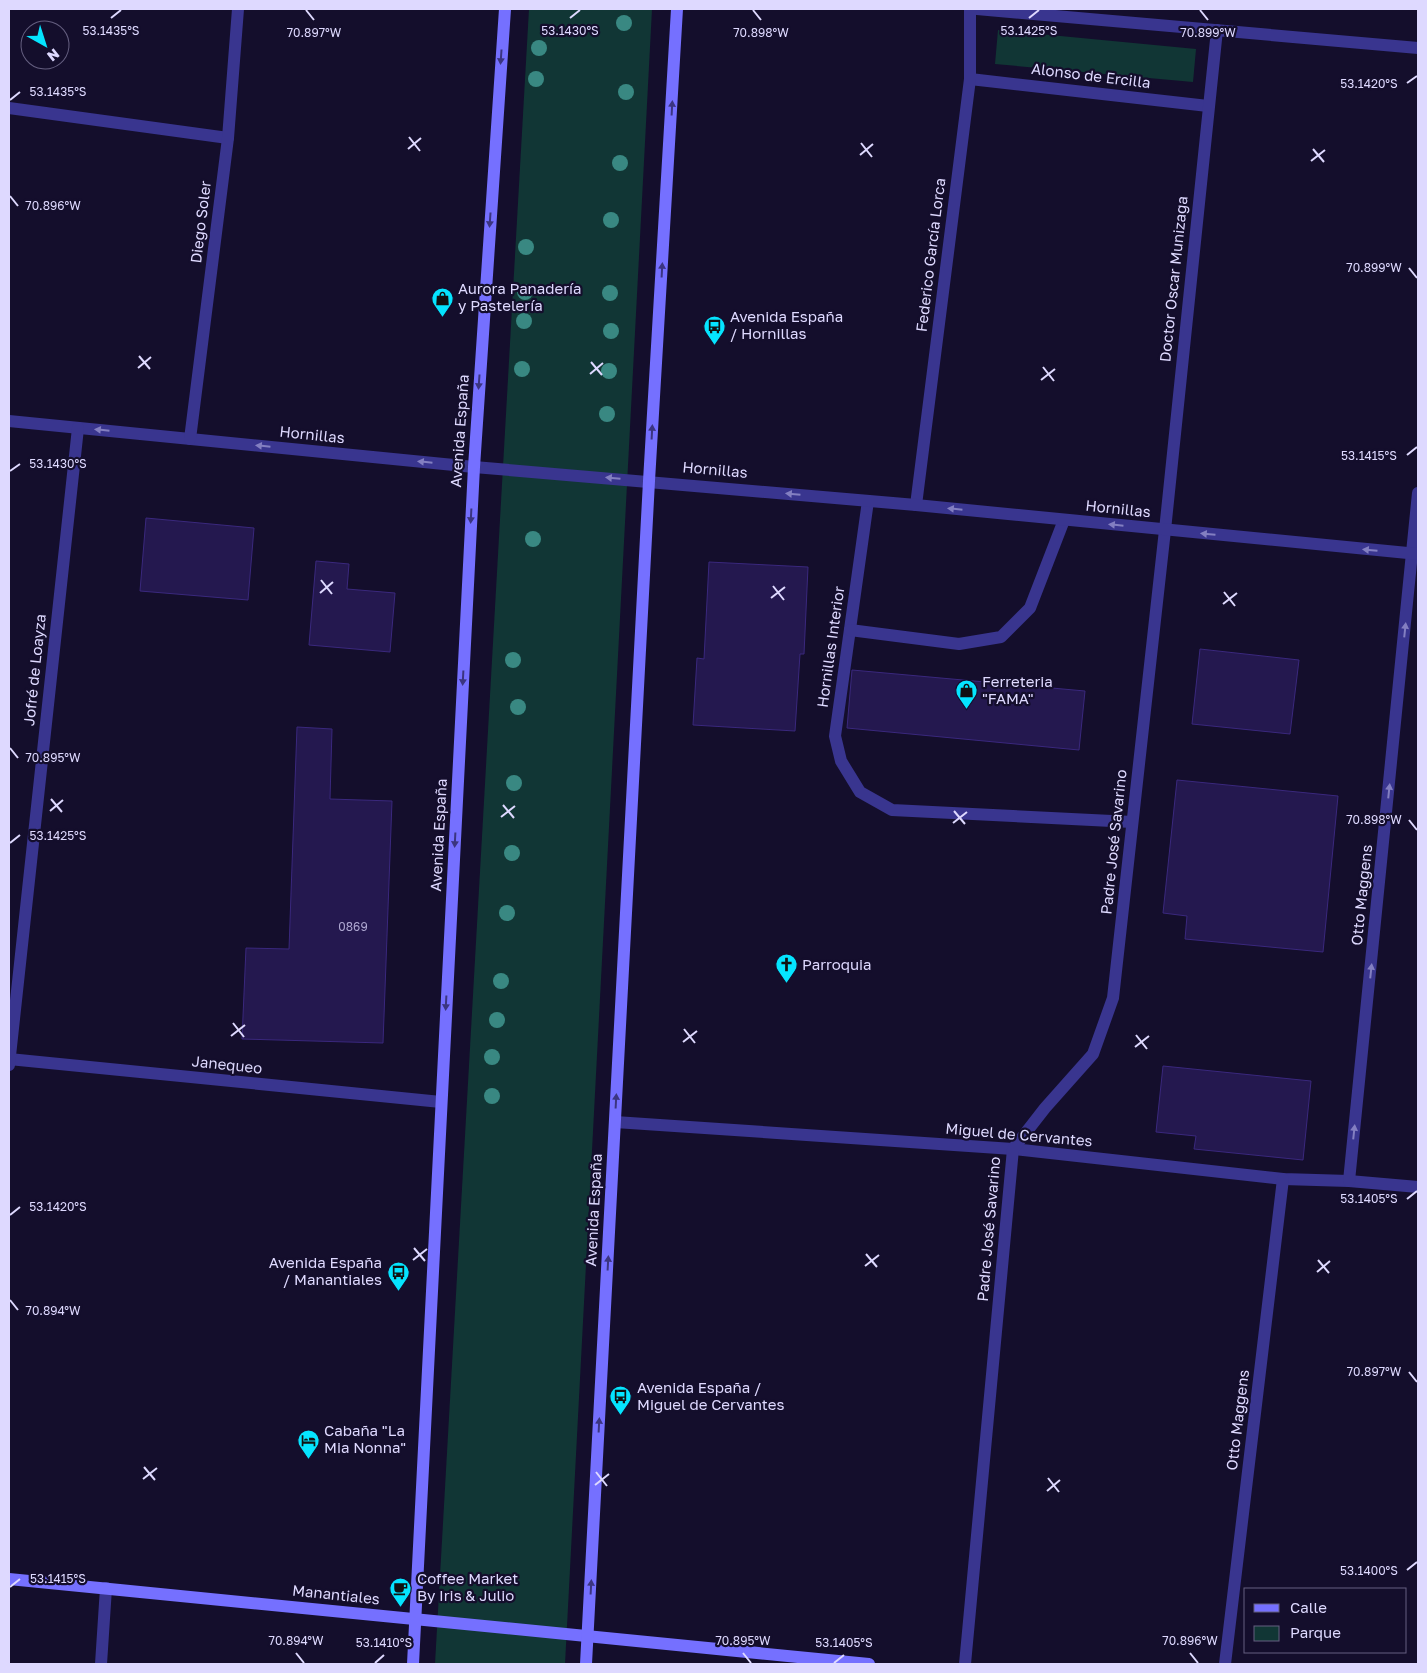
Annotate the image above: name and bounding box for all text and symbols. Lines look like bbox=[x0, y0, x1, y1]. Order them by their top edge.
north arrow bbox=[20, 20, 70, 70]
text: 53.1435°S bbox=[82, 23, 140, 38]
text: 53.1430°S bbox=[541, 23, 599, 38]
text: 53.1425°S bbox=[1000, 23, 1058, 38]
text: 70.897°W bbox=[287, 25, 342, 40]
text: 70.898°W bbox=[733, 25, 789, 40]
text: 70.899°W bbox=[1180, 25, 1236, 40]
text: N bbox=[44, 46, 63, 65]
one-way arrow bbox=[497, 50, 505, 66]
street label: Alonso de Ercilla bbox=[1030, 59, 1152, 91]
text: 53.1420°S bbox=[1340, 76, 1398, 91]
text: 53.1435°S bbox=[29, 84, 87, 99]
one-way arrow bbox=[668, 99, 676, 115]
street label: Federico García Lorca bbox=[912, 177, 948, 333]
street label: Diego Soler bbox=[186, 179, 214, 264]
street label: Doctor Oscar Munizaga bbox=[1155, 195, 1191, 363]
text: 70.896°W bbox=[25, 198, 81, 213]
one-way arrow bbox=[486, 212, 494, 228]
text: 70.899°W bbox=[1346, 260, 1402, 275]
one-way arrow bbox=[658, 262, 666, 278]
place label: Aurora Panadería y Pastelería bbox=[458, 279, 582, 314]
shop icon: Aurora Panadería y Pastelería bbox=[430, 286, 454, 317]
place label: Avenida España / Hornillas bbox=[730, 307, 843, 342]
bus stop icon: Avenida España / Hornillas bbox=[702, 314, 726, 345]
street label: Avenida España bbox=[446, 374, 472, 488]
one-way arrow bbox=[475, 374, 483, 390]
street label: Hornillas bbox=[279, 422, 346, 446]
one-way arrow bbox=[649, 424, 657, 440]
one-way arrow bbox=[93, 426, 109, 434]
one-way arrow bbox=[255, 442, 271, 450]
text: 53.1415°S bbox=[1341, 448, 1397, 463]
text: 53.1430°S bbox=[29, 456, 87, 471]
street label: Hornillas bbox=[682, 457, 749, 481]
one-way arrow bbox=[417, 458, 433, 466]
one-way arrow bbox=[605, 474, 621, 482]
one-way arrow bbox=[784, 490, 800, 498]
street label: Hornillas bbox=[1085, 496, 1152, 520]
one-way arrow bbox=[946, 505, 962, 513]
one-way arrow bbox=[467, 508, 475, 524]
one-way arrow bbox=[1108, 521, 1124, 529]
one-way arrow bbox=[1200, 530, 1216, 538]
one-way arrow bbox=[1361, 545, 1377, 553]
street label: Hornillas Interior bbox=[813, 585, 847, 709]
street label: Jofré de Loayza bbox=[19, 613, 49, 727]
one-way arrow bbox=[1401, 622, 1409, 638]
one-way arrow bbox=[458, 670, 466, 686]
place label: Ferreteria "FAMA" bbox=[982, 672, 1053, 707]
shop icon: Ferreteria "FAMA" bbox=[954, 679, 978, 710]
text: 70.895°W bbox=[25, 750, 81, 765]
street label: Padre José Savarino bbox=[1096, 769, 1130, 915]
street label: Avenida España bbox=[426, 778, 450, 892]
one-way arrow bbox=[1385, 783, 1393, 799]
text: 70.898°W bbox=[1346, 812, 1402, 827]
text: 53.1425°S bbox=[29, 828, 87, 843]
one-way arrow bbox=[450, 833, 458, 849]
street label: Otto Maggens bbox=[1347, 843, 1375, 946]
house number: 0869 bbox=[338, 919, 368, 934]
church icon: Parroquia bbox=[774, 953, 798, 984]
place label: Parroquia bbox=[802, 955, 872, 973]
one-way arrow bbox=[1367, 962, 1375, 978]
one-way arrow bbox=[442, 995, 450, 1011]
street label: Janequeo bbox=[191, 1051, 263, 1077]
one-way arrow bbox=[613, 1092, 621, 1108]
street label: Miguel de Cervantes bbox=[945, 1119, 1093, 1149]
one-way arrow bbox=[1350, 1124, 1358, 1140]
street label: Avenida España bbox=[581, 1153, 605, 1267]
street label: Padre José Savarino bbox=[973, 1156, 1003, 1302]
text: 53.1405°S bbox=[1340, 1191, 1398, 1206]
text: 53.1420°S bbox=[29, 1199, 87, 1214]
place label: Avenida España / Manantiales bbox=[269, 1253, 382, 1288]
one-way arrow bbox=[604, 1255, 612, 1271]
bus stop icon: Avenida España / Manantiales bbox=[386, 1260, 410, 1291]
text: 70.894°W bbox=[26, 1303, 81, 1318]
text: 70.897°W bbox=[1347, 1364, 1402, 1379]
street label: Otto Maggens bbox=[1222, 1368, 1252, 1471]
place label: Avenida España / Miguel de Cervantes bbox=[637, 1378, 785, 1413]
bus stop icon: Avenida España / Miguel de Cervantes bbox=[609, 1385, 633, 1416]
one-way arrow bbox=[596, 1417, 604, 1433]
place label: Cabaña "La Mia Nonna" bbox=[324, 1421, 406, 1456]
hotel icon: Cabaña "La Mia Nonna" bbox=[296, 1428, 320, 1459]
text: 53.1400°S bbox=[1340, 1563, 1398, 1578]
place label: Coffee Market By Iris & Julio bbox=[417, 1569, 518, 1604]
text: 53.1415°S bbox=[30, 1571, 86, 1586]
cafe icon: Coffee Market By Iris & Julio bbox=[389, 1576, 413, 1607]
one-way arrow bbox=[587, 1579, 595, 1595]
street label: Manantiales bbox=[291, 1580, 381, 1608]
legend bbox=[1244, 1588, 1407, 1653]
text: Calle bbox=[1290, 1598, 1327, 1616]
text: Parque bbox=[1290, 1623, 1341, 1641]
text: 70.894°W bbox=[269, 1633, 324, 1648]
text: 70.895°W bbox=[715, 1633, 771, 1648]
text: 70.896°W bbox=[1162, 1633, 1218, 1648]
text: 53.1410°S bbox=[356, 1635, 412, 1650]
text: 53.1405°S bbox=[815, 1635, 873, 1650]

